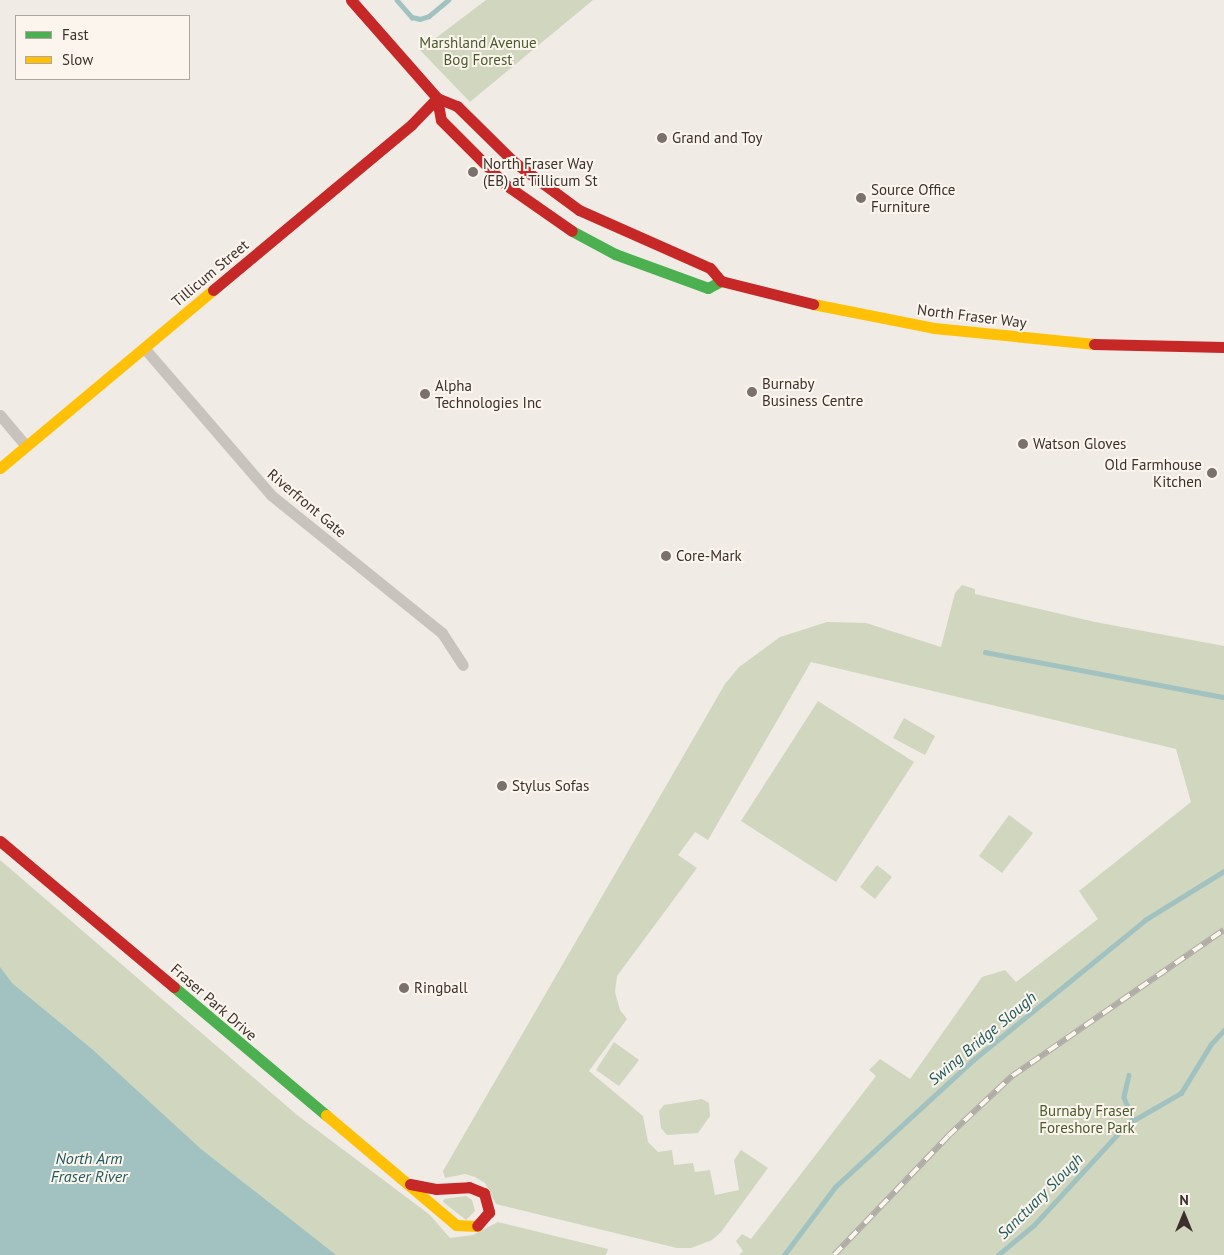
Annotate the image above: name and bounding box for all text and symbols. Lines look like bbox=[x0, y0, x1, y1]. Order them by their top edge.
legend bbox=[15, 15, 190, 80]
text: Fast bbox=[62, 25, 89, 44]
park label: Marshland Avenue Bog Forest bbox=[419, 33, 537, 68]
text: Slow bbox=[62, 50, 93, 69]
place label: Grand and Toy bbox=[672, 129, 763, 147]
marker: Grand and Toy bbox=[656, 132, 668, 144]
place label: North Fraser Way (EB) at Tillicum St bbox=[483, 154, 598, 189]
marker: North Fraser Way (EB) at Tillicum St bbox=[467, 166, 479, 178]
place label: Source Office Furniture bbox=[871, 180, 955, 215]
marker: Source Office Furniture bbox=[855, 192, 867, 204]
street label: Tillicum Street bbox=[168, 236, 252, 310]
street label: North Fraser Way bbox=[916, 300, 1028, 332]
place label: Burnaby Business Centre bbox=[762, 374, 863, 409]
place label: Alpha Technologies Inc bbox=[435, 376, 542, 411]
marker: Burnaby Business Centre bbox=[746, 386, 758, 398]
marker: Alpha Technologies Inc bbox=[419, 388, 431, 400]
place label: Watson Gloves bbox=[1033, 435, 1126, 453]
marker: Watson Gloves bbox=[1017, 438, 1029, 450]
place label: Old Farmhouse Kitchen bbox=[1105, 455, 1202, 490]
street label: Riverfront Gate bbox=[264, 465, 350, 541]
marker: Old Farmhouse Kitchen bbox=[1206, 467, 1218, 479]
place label: Core-Mark bbox=[676, 547, 742, 565]
marker: Core-Mark bbox=[660, 550, 672, 562]
place label: Stylus Sofas bbox=[512, 777, 589, 795]
marker: Stylus Sofas bbox=[496, 780, 508, 792]
street label: Fraser Park Drive bbox=[167, 960, 261, 1044]
place label: Ringball bbox=[414, 979, 468, 997]
marker: Ringball bbox=[398, 982, 410, 994]
water label: Swing Bridge Slough bbox=[924, 987, 1040, 1089]
park label: Burnaby Fraser Foreshore Park bbox=[1039, 1101, 1135, 1136]
water label: North Arm Fraser River bbox=[51, 1148, 127, 1186]
water label: Sanctuary Slough bbox=[993, 1149, 1087, 1243]
north arrow bbox=[1159, 1190, 1209, 1240]
text: N bbox=[1179, 1191, 1189, 1209]

